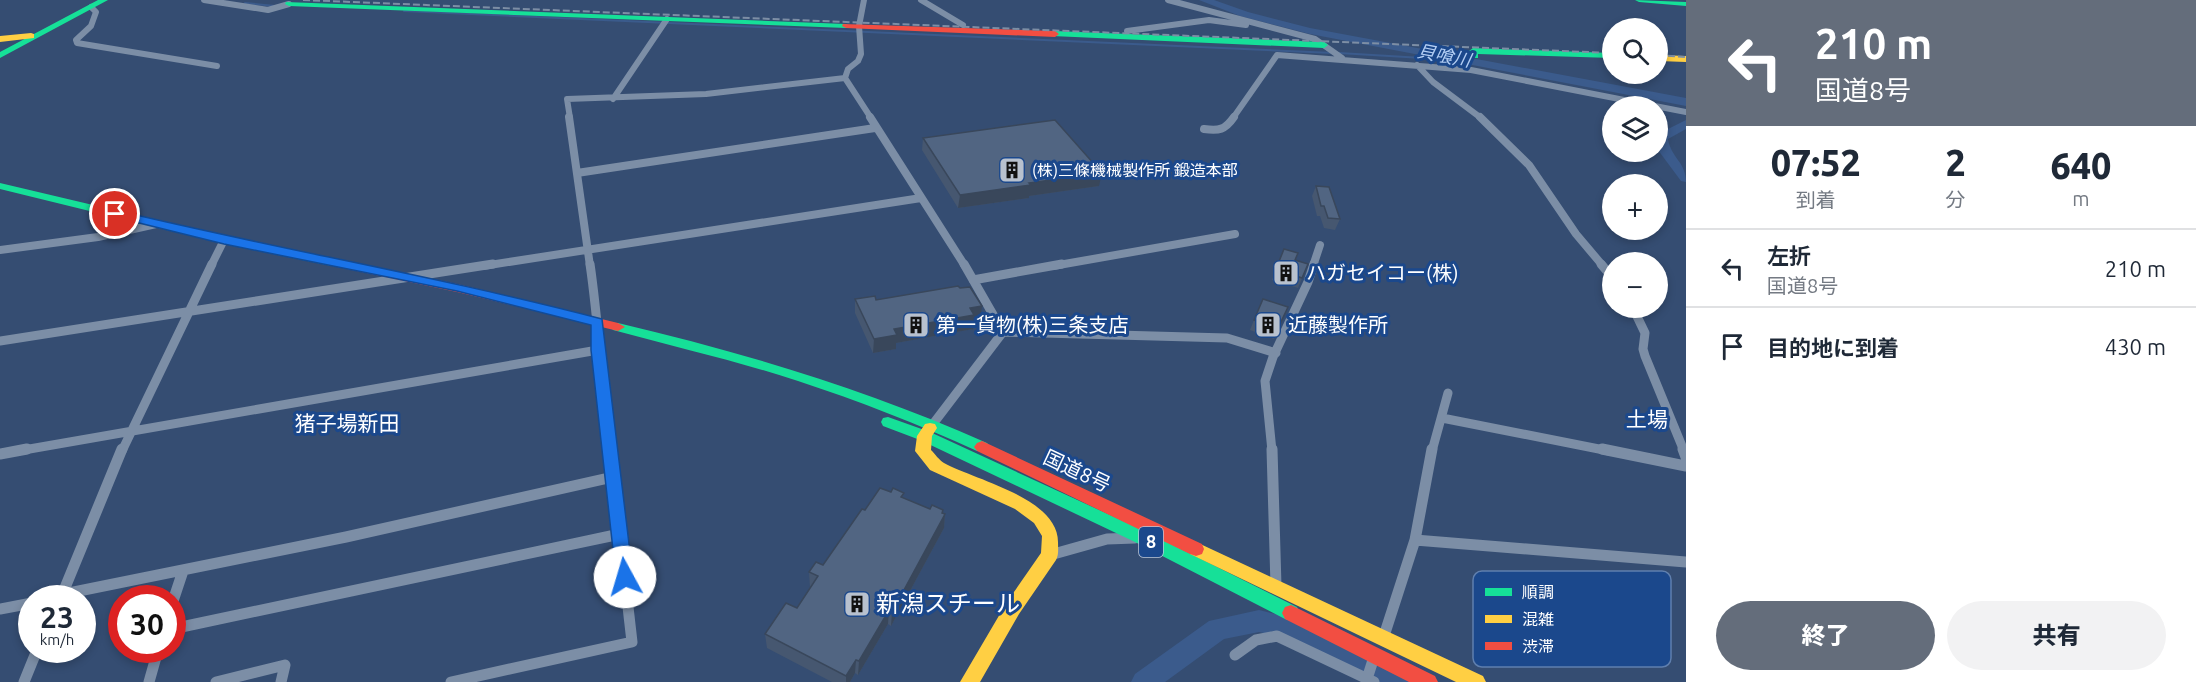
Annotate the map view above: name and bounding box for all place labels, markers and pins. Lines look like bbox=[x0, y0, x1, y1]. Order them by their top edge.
building icon: (株)三條機械製作所 鍛造本部 bbox=[997, 155, 1027, 185]
place label: (株)三條機械製作所 鍛造本部 bbox=[1032, 161, 1238, 180]
pin bbox=[89, 188, 140, 239]
building icon: ハガセイコー(株) bbox=[1271, 258, 1301, 288]
place label: ハガセイコー(株) bbox=[1306, 261, 1459, 284]
building icon: 第一貨物(株)三条支店 bbox=[901, 310, 931, 340]
building icon: 近藤製作所 bbox=[1253, 310, 1283, 340]
place label: 第一貨物(株)三条支店 bbox=[936, 313, 1129, 336]
place label: 近藤製作所 bbox=[1288, 313, 1388, 336]
building icon: 新潟スチール bbox=[842, 589, 872, 619]
place label: 新潟スチール bbox=[876, 590, 1020, 617]

